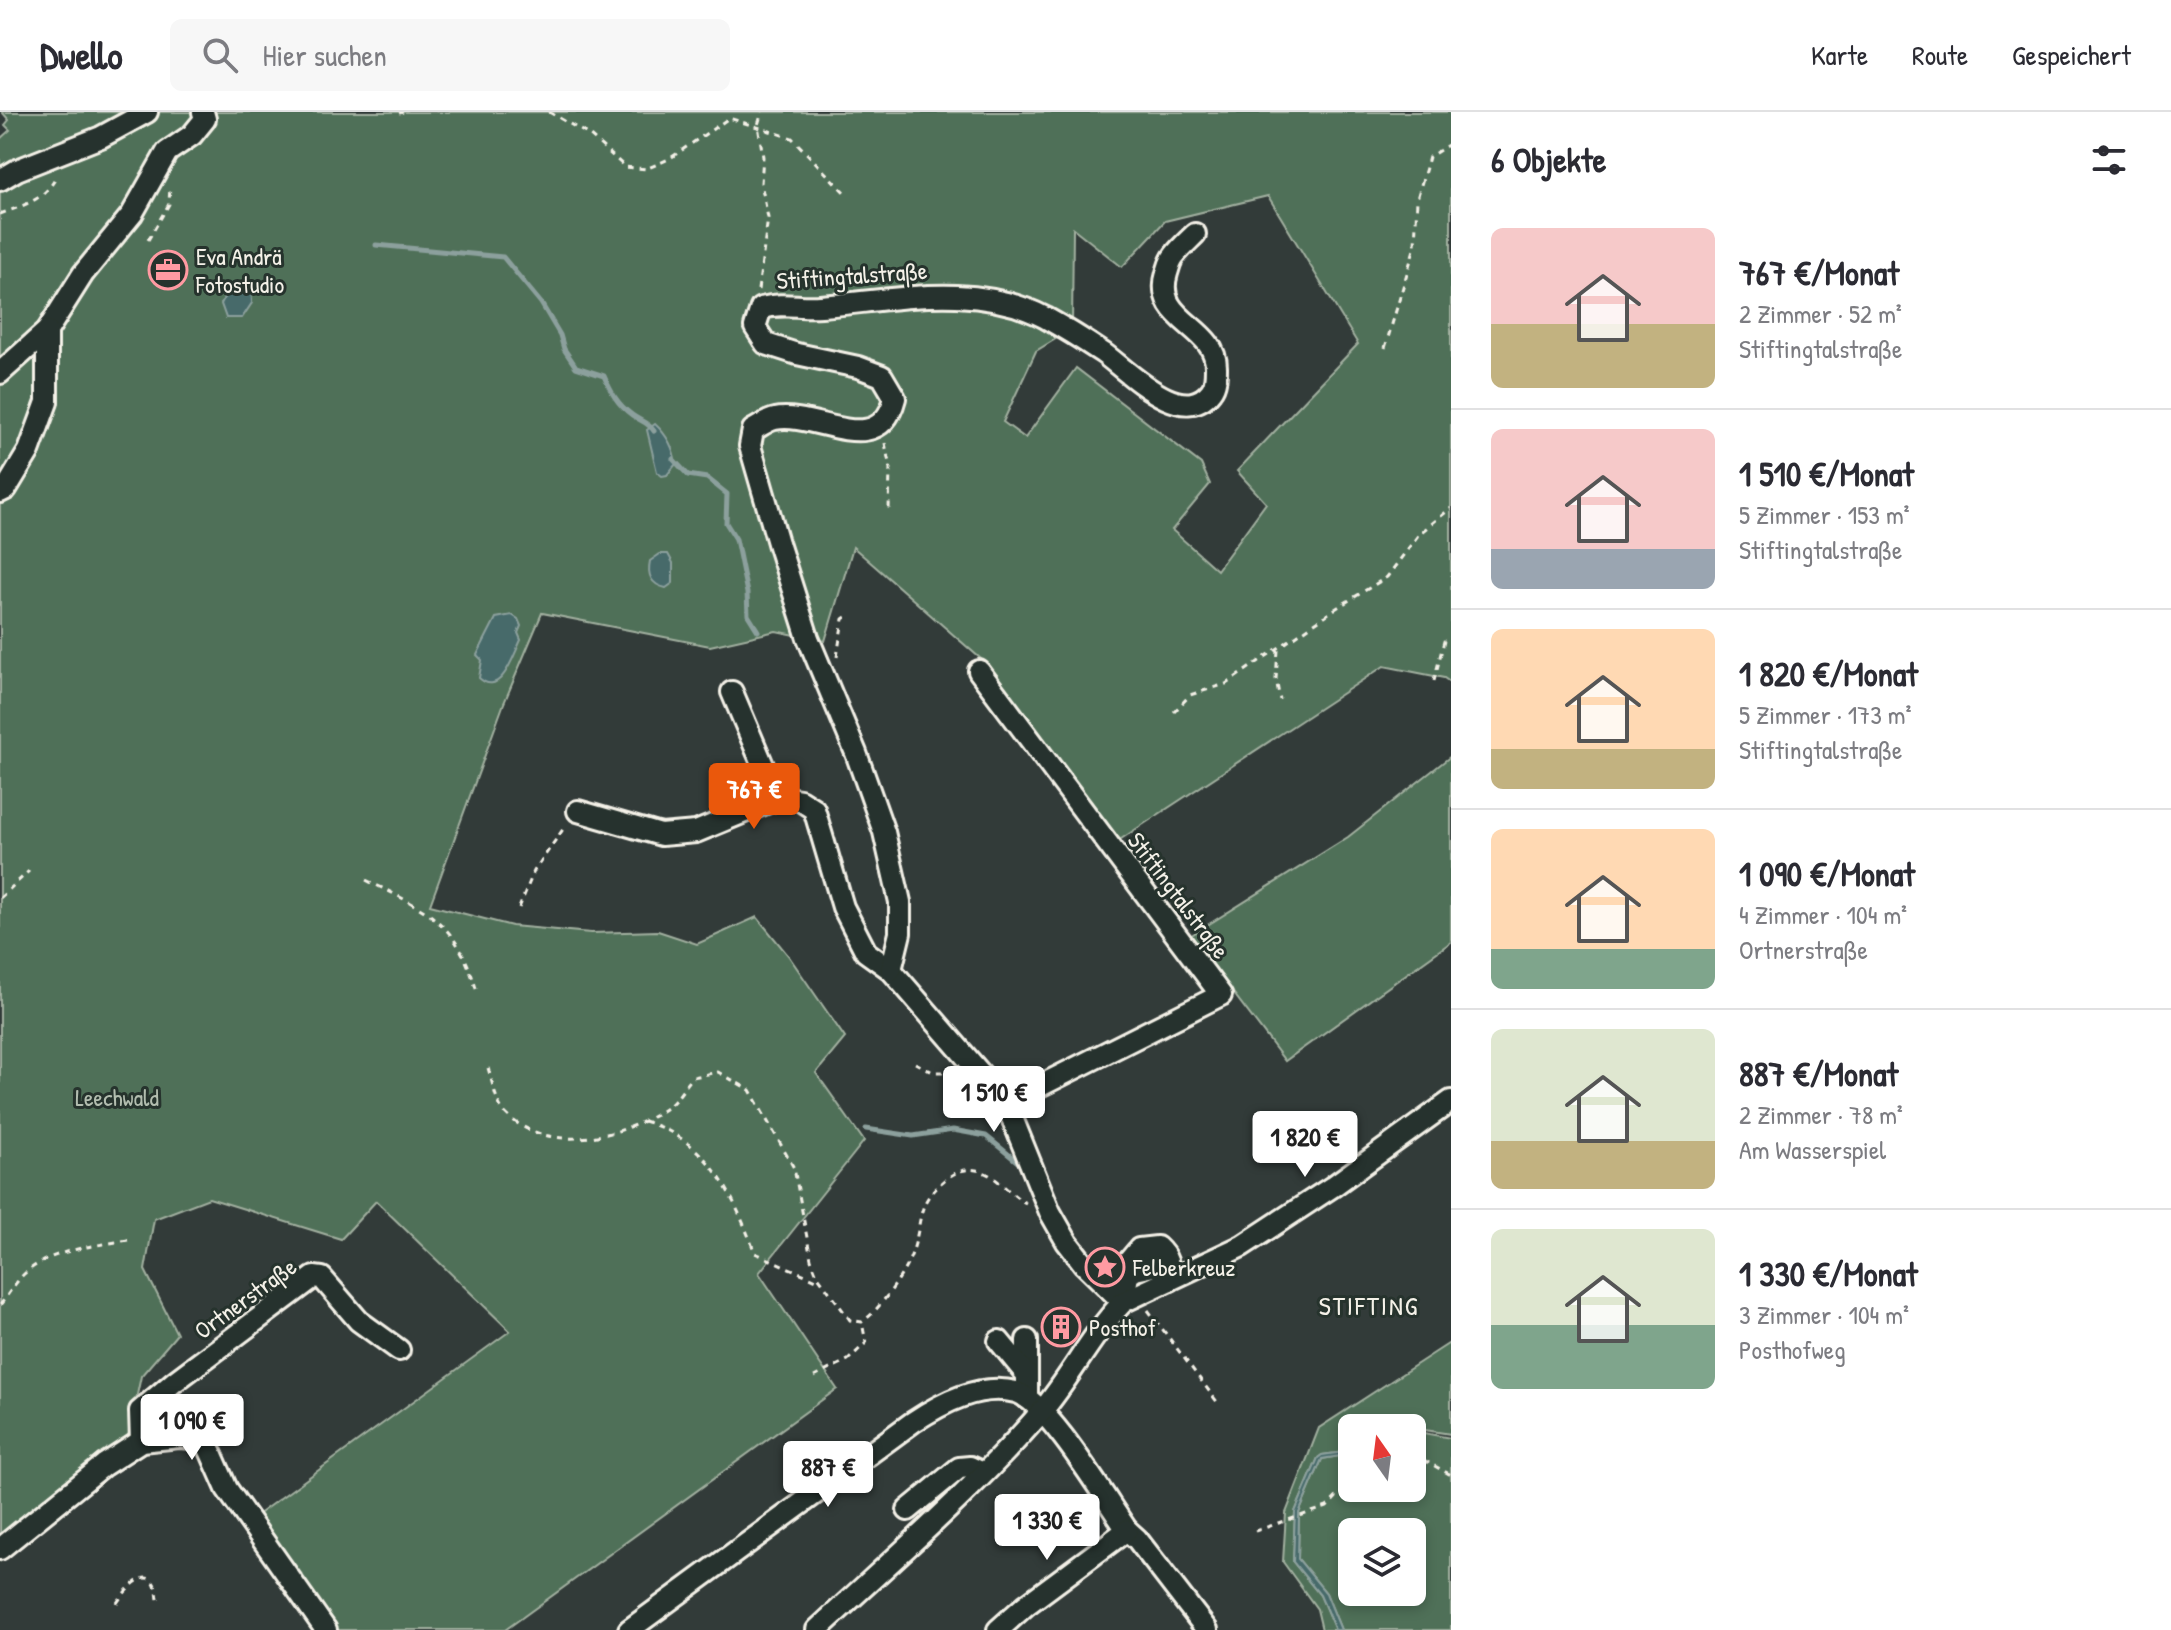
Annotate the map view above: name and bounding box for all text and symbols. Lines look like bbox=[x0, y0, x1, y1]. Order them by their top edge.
search box bbox=[170, 19, 730, 91]
text: Dwello bbox=[40, 29, 122, 81]
icon: search bbox=[198, 33, 242, 77]
text: Hier suchen bbox=[262, 35, 387, 75]
text: Karte bbox=[1811, 36, 1868, 74]
text: Route bbox=[1912, 36, 1968, 74]
text: Gespeichert bbox=[2012, 36, 2131, 74]
text: 6 Objekte bbox=[1491, 137, 1606, 183]
icon: filters bbox=[2087, 138, 2131, 182]
place label: Eva Andrä Fotostudio bbox=[195, 240, 284, 300]
office icon: Eva Andrä Fotostudio bbox=[147, 249, 189, 291]
text: 767 €/Monat bbox=[1739, 250, 1899, 296]
street label: Stiftingtalstraße bbox=[776, 254, 929, 296]
icon: home bbox=[1555, 260, 1651, 356]
text: 2 Zimmer · 52 m² bbox=[1739, 296, 1902, 331]
text: Stiftingtalstraße bbox=[1739, 331, 1902, 366]
text: 1 510 €/Monat bbox=[1739, 451, 1914, 497]
icon: home bbox=[1555, 461, 1651, 557]
text: 5 Zimmer · 153 m² bbox=[1739, 497, 1910, 532]
text: Stiftingtalstraße bbox=[1739, 532, 1902, 567]
text: 1 820 €/Monat bbox=[1739, 651, 1918, 697]
icon: home bbox=[1555, 661, 1651, 757]
text: 5 Zimmer · 173 m² bbox=[1739, 697, 1911, 732]
text: Stiftingtalstraße bbox=[1739, 732, 1902, 767]
pin: 767 € bbox=[698, 763, 810, 831]
text: 767 € bbox=[727, 771, 781, 806]
street label: Stiftingtalstraße bbox=[1121, 825, 1237, 965]
text: 1 090 €/Monat bbox=[1739, 851, 1915, 897]
icon: home bbox=[1555, 861, 1651, 957]
text: 4 Zimmer · 104 m² bbox=[1739, 897, 1907, 932]
text: Ortnerstraße bbox=[1739, 932, 1868, 967]
text: 887 €/Monat bbox=[1739, 1051, 1898, 1097]
icon: home bbox=[1555, 1061, 1651, 1157]
pin: 1 510 € bbox=[920, 1066, 1068, 1134]
text: 1 510 € bbox=[961, 1074, 1027, 1109]
park label: Leechwald bbox=[75, 1081, 159, 1113]
text: 2 Zimmer · 78 m² bbox=[1739, 1097, 1903, 1132]
pin: 1 820 € bbox=[1231, 1111, 1379, 1179]
text: 1 820 € bbox=[1271, 1119, 1339, 1154]
text: Am Wasserspiel bbox=[1739, 1132, 1886, 1167]
place icon: Felberkreuz bbox=[1084, 1246, 1126, 1288]
street label: Ortnerstraße bbox=[188, 1250, 303, 1346]
place label: Felberkreuz bbox=[1132, 1251, 1235, 1283]
text: 1 330 €/Monat bbox=[1739, 1251, 1918, 1297]
icon: home bbox=[1555, 1261, 1651, 1357]
district label: STIFTING bbox=[1319, 1288, 1419, 1323]
text: 3 Zimmer · 104 m² bbox=[1739, 1297, 1909, 1332]
building icon: Posthof bbox=[1040, 1306, 1082, 1348]
place label: Posthof bbox=[1089, 1311, 1156, 1343]
text: Posthofweg bbox=[1739, 1332, 1846, 1367]
pin: 1 090 € bbox=[118, 1394, 266, 1462]
text: 1 090 € bbox=[159, 1402, 225, 1437]
north arrow bbox=[1338, 1414, 1426, 1502]
map controls bbox=[1338, 1414, 1426, 1606]
pin: 887 € bbox=[772, 1441, 884, 1509]
text: 887 € bbox=[801, 1449, 855, 1484]
pin: 1 330 € bbox=[973, 1494, 1121, 1562]
text: 1 330 € bbox=[1013, 1502, 1081, 1537]
button: layers bbox=[1338, 1518, 1426, 1606]

